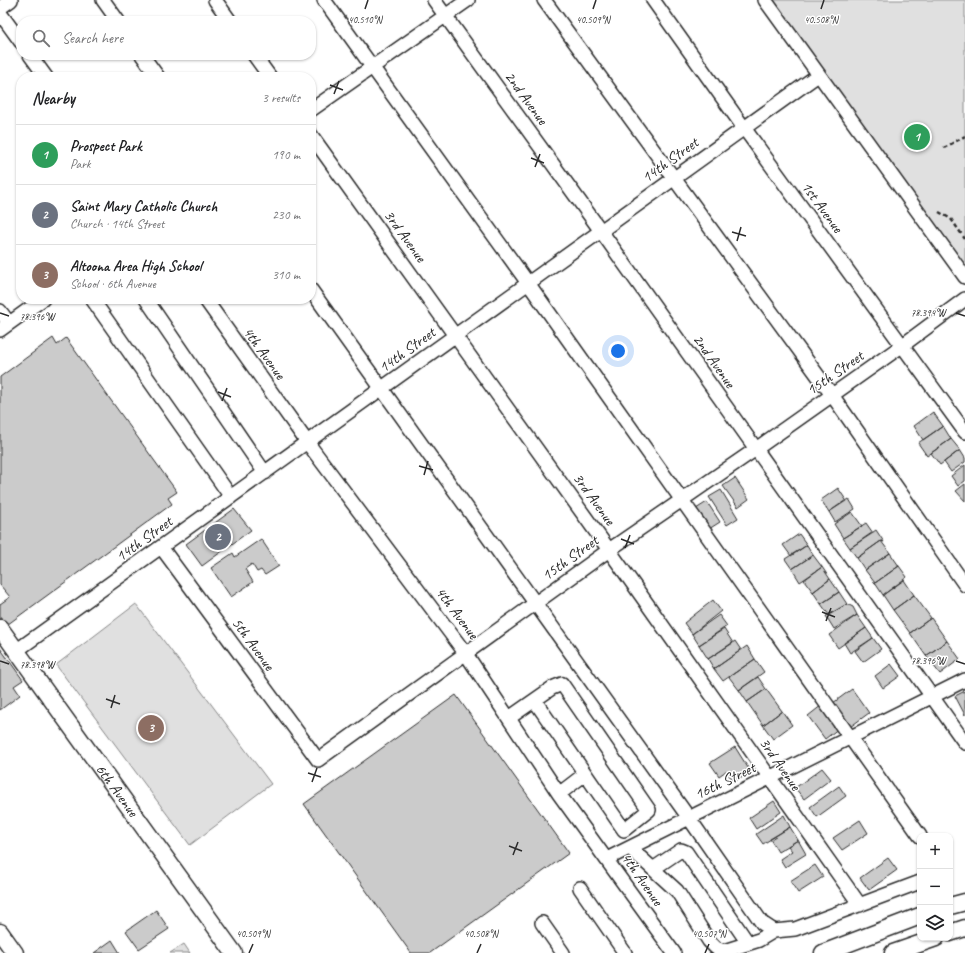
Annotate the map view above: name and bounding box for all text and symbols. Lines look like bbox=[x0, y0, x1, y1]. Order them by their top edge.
text: 40.510°N bbox=[348, 13, 384, 26]
text: 40.509°N bbox=[576, 13, 612, 26]
text: 40.508°N bbox=[804, 13, 840, 26]
search box bbox=[16, 16, 316, 60]
icon: search bbox=[30, 27, 52, 49]
text: Search here bbox=[62, 29, 123, 48]
street label: 2nd Avenue bbox=[500, 67, 553, 130]
text: Nearby bbox=[32, 88, 75, 109]
text: 3 results bbox=[262, 90, 300, 106]
pin: 1 bbox=[904, 122, 930, 152]
street label: 14th Street bbox=[638, 132, 704, 187]
text: Prospect Park bbox=[70, 137, 142, 156]
text: 1 bbox=[42, 147, 48, 163]
text: 190 m bbox=[272, 147, 300, 163]
text: Park bbox=[70, 156, 91, 172]
street label: 1st Avenue bbox=[797, 177, 848, 238]
text: Saint Mary Catholic Church bbox=[70, 197, 217, 216]
street label: 3rd Avenue bbox=[379, 206, 432, 268]
text: 2 bbox=[42, 207, 48, 223]
text: 230 m bbox=[272, 207, 300, 223]
text: Church · 14th Street bbox=[70, 216, 164, 232]
text: Altoona Area High School bbox=[70, 257, 202, 276]
text: 3 bbox=[42, 267, 48, 283]
text: 310 m bbox=[272, 267, 300, 283]
text: School · 6th Avenue bbox=[70, 276, 156, 292]
text: 78.394°W bbox=[911, 306, 947, 319]
text: 78.396°W bbox=[20, 310, 56, 323]
street label: 14th Street bbox=[375, 322, 441, 377]
street label: 4th Avenue bbox=[238, 323, 291, 385]
street label: 2nd Avenue bbox=[688, 330, 741, 393]
your location bbox=[608, 341, 628, 361]
street label: 15th Street bbox=[802, 345, 869, 400]
street label: 3rd Avenue bbox=[568, 469, 621, 531]
street label: 14th Street bbox=[112, 511, 178, 566]
pin: 2 bbox=[205, 522, 231, 552]
street label: 15th Street bbox=[538, 530, 604, 585]
street label: 4th Avenue bbox=[431, 583, 484, 645]
street label: 5th Avenue bbox=[227, 614, 280, 676]
text: 78.396°W bbox=[911, 654, 947, 667]
text: 78.398°W bbox=[20, 658, 56, 671]
pin: 3 bbox=[138, 713, 164, 743]
street label: 3rd Avenue bbox=[755, 734, 806, 796]
street label: 16th Street bbox=[691, 757, 760, 804]
street label: 6th Avenue bbox=[91, 760, 144, 822]
map controls bbox=[917, 833, 953, 941]
button: + bbox=[917, 833, 953, 869]
street label: 4th Avenue bbox=[616, 848, 669, 911]
button: − bbox=[917, 869, 953, 905]
button: layers bbox=[917, 905, 953, 941]
text: 40.509°N bbox=[236, 927, 272, 940]
text: 40.508°N bbox=[464, 927, 500, 940]
text: 40.507°N bbox=[692, 927, 728, 940]

